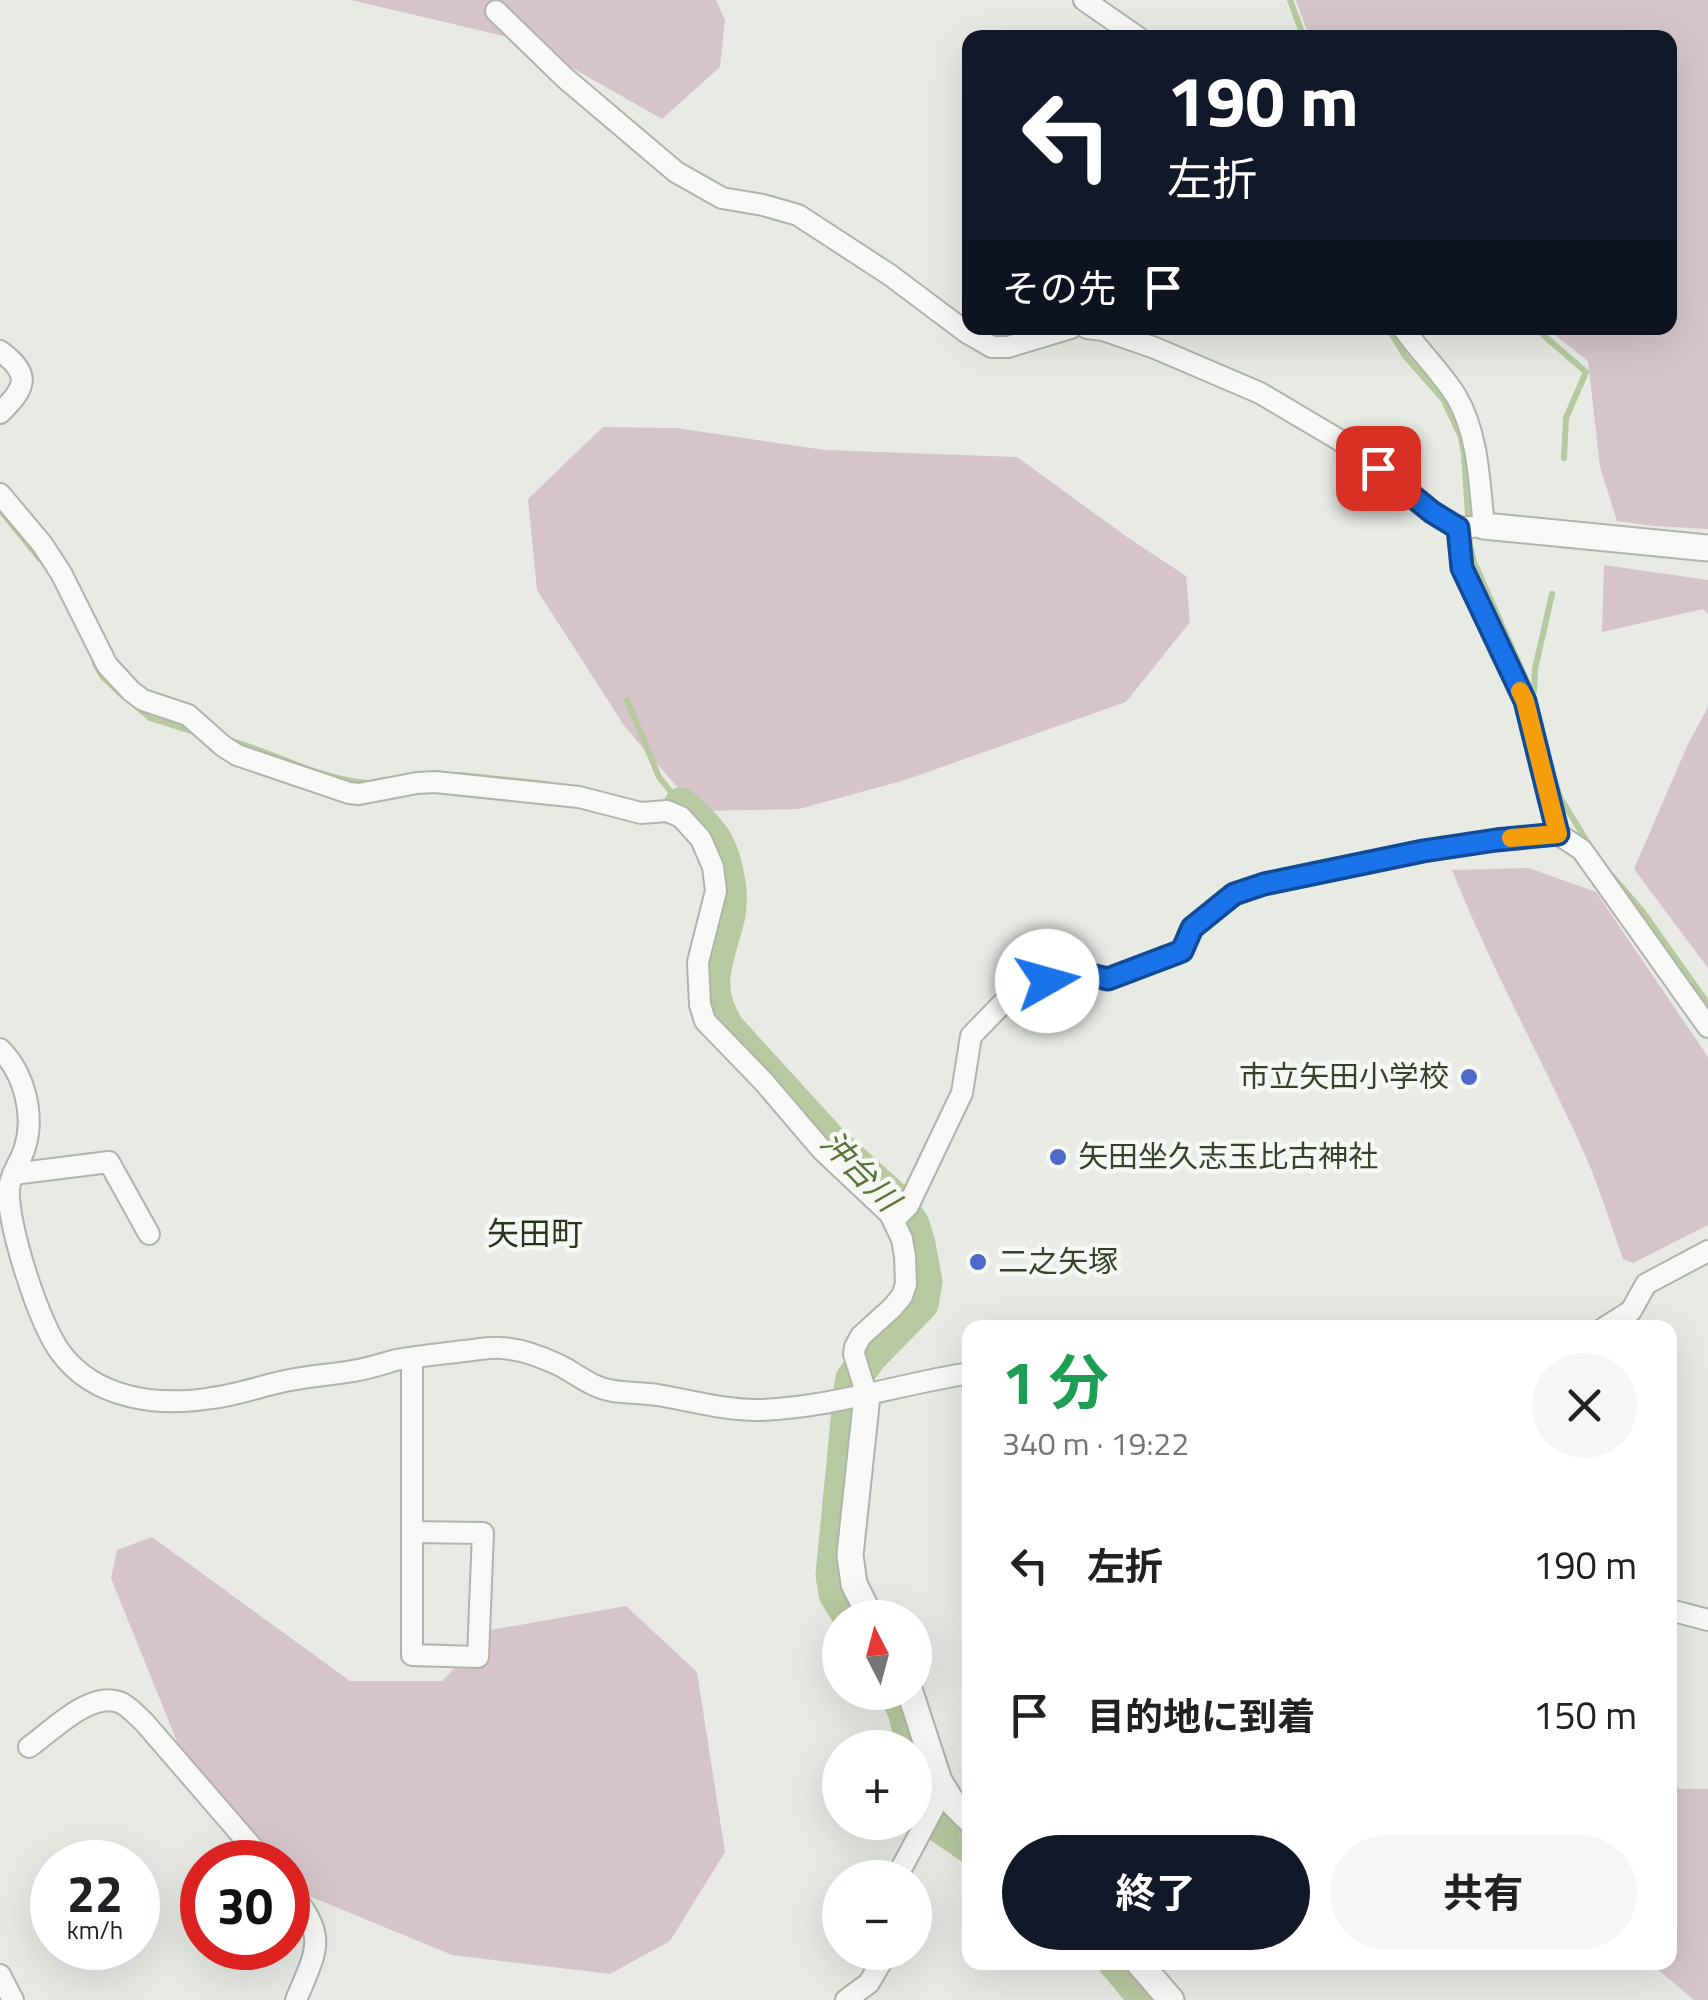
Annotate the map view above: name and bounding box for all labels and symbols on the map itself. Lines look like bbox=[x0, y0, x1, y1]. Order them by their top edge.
pin bbox=[1336, 426, 1421, 511]
position arrow bbox=[995, 929, 1099, 1033]
place label: 市立矢田小学校 bbox=[1239, 1053, 1449, 1099]
marker: 市立矢田小学校 bbox=[1458, 1066, 1480, 1088]
water label: 沖台川 bbox=[810, 1119, 913, 1224]
place label: 矢田坐久志玉比古神社 bbox=[1078, 1133, 1378, 1179]
marker: 矢田坐久志玉比古神社 bbox=[1047, 1146, 1069, 1168]
district label: 矢田町 bbox=[487, 1209, 583, 1257]
place label: 二之矢塚 bbox=[998, 1238, 1118, 1284]
marker: 二之矢塚 bbox=[967, 1251, 989, 1273]
north arrow bbox=[822, 1600, 932, 1710]
speed limit sign: 30 bbox=[180, 1840, 310, 1970]

